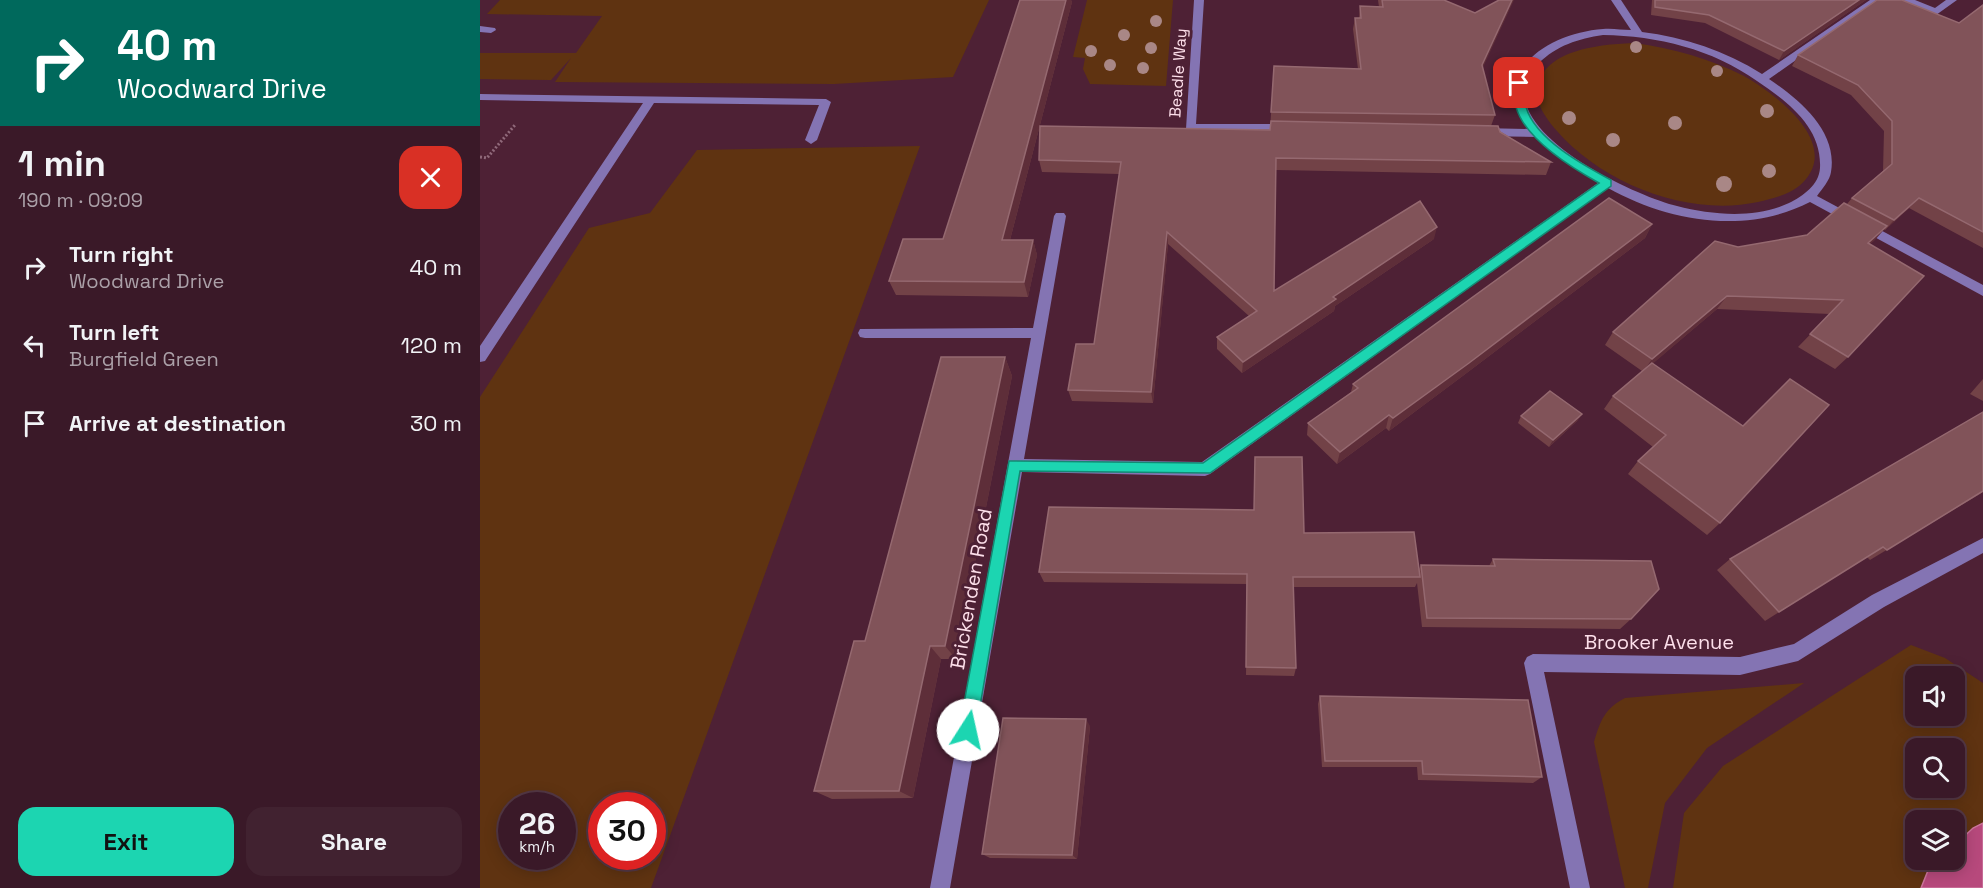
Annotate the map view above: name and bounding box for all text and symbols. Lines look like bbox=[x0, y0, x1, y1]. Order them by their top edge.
text: 40 m bbox=[117, 19, 217, 72]
icon: right bbox=[18, 24, 96, 102]
street label: Beadle Way bbox=[1164, 28, 1192, 118]
pin bbox=[1493, 57, 1544, 108]
icon: arrive bbox=[1502, 66, 1535, 99]
text: Woodward Drive bbox=[117, 71, 327, 106]
text: 1 min bbox=[18, 141, 106, 187]
button: close bbox=[399, 146, 462, 209]
text: 190 m · 09:09 bbox=[18, 187, 143, 213]
text: Turn right bbox=[69, 240, 174, 268]
icon: right bbox=[18, 251, 51, 284]
text: 40 m bbox=[410, 253, 462, 281]
text: Woodward Drive bbox=[69, 268, 224, 294]
text: Turn left bbox=[69, 318, 159, 346]
icon: left bbox=[18, 329, 51, 362]
text: 120 m bbox=[401, 331, 462, 359]
text: Burgfield Green bbox=[69, 346, 219, 372]
icon: arrive bbox=[18, 407, 51, 440]
text: Arrive at destination bbox=[69, 409, 286, 437]
text: 30 m bbox=[410, 409, 462, 437]
street label: Brickenden Road bbox=[944, 506, 998, 672]
street label: Brooker Avenue bbox=[1584, 629, 1734, 655]
map controls bbox=[1905, 666, 1965, 870]
button: sound bbox=[1905, 666, 1965, 726]
position arrow bbox=[936, 698, 1000, 762]
button: search bbox=[1905, 738, 1965, 798]
speed limit sign: 30 bbox=[588, 792, 666, 870]
text: 26 bbox=[519, 804, 555, 843]
button: Exit bbox=[18, 807, 234, 876]
button: Share bbox=[246, 807, 462, 876]
button: layers bbox=[1905, 810, 1965, 870]
text: km/h bbox=[519, 837, 555, 856]

